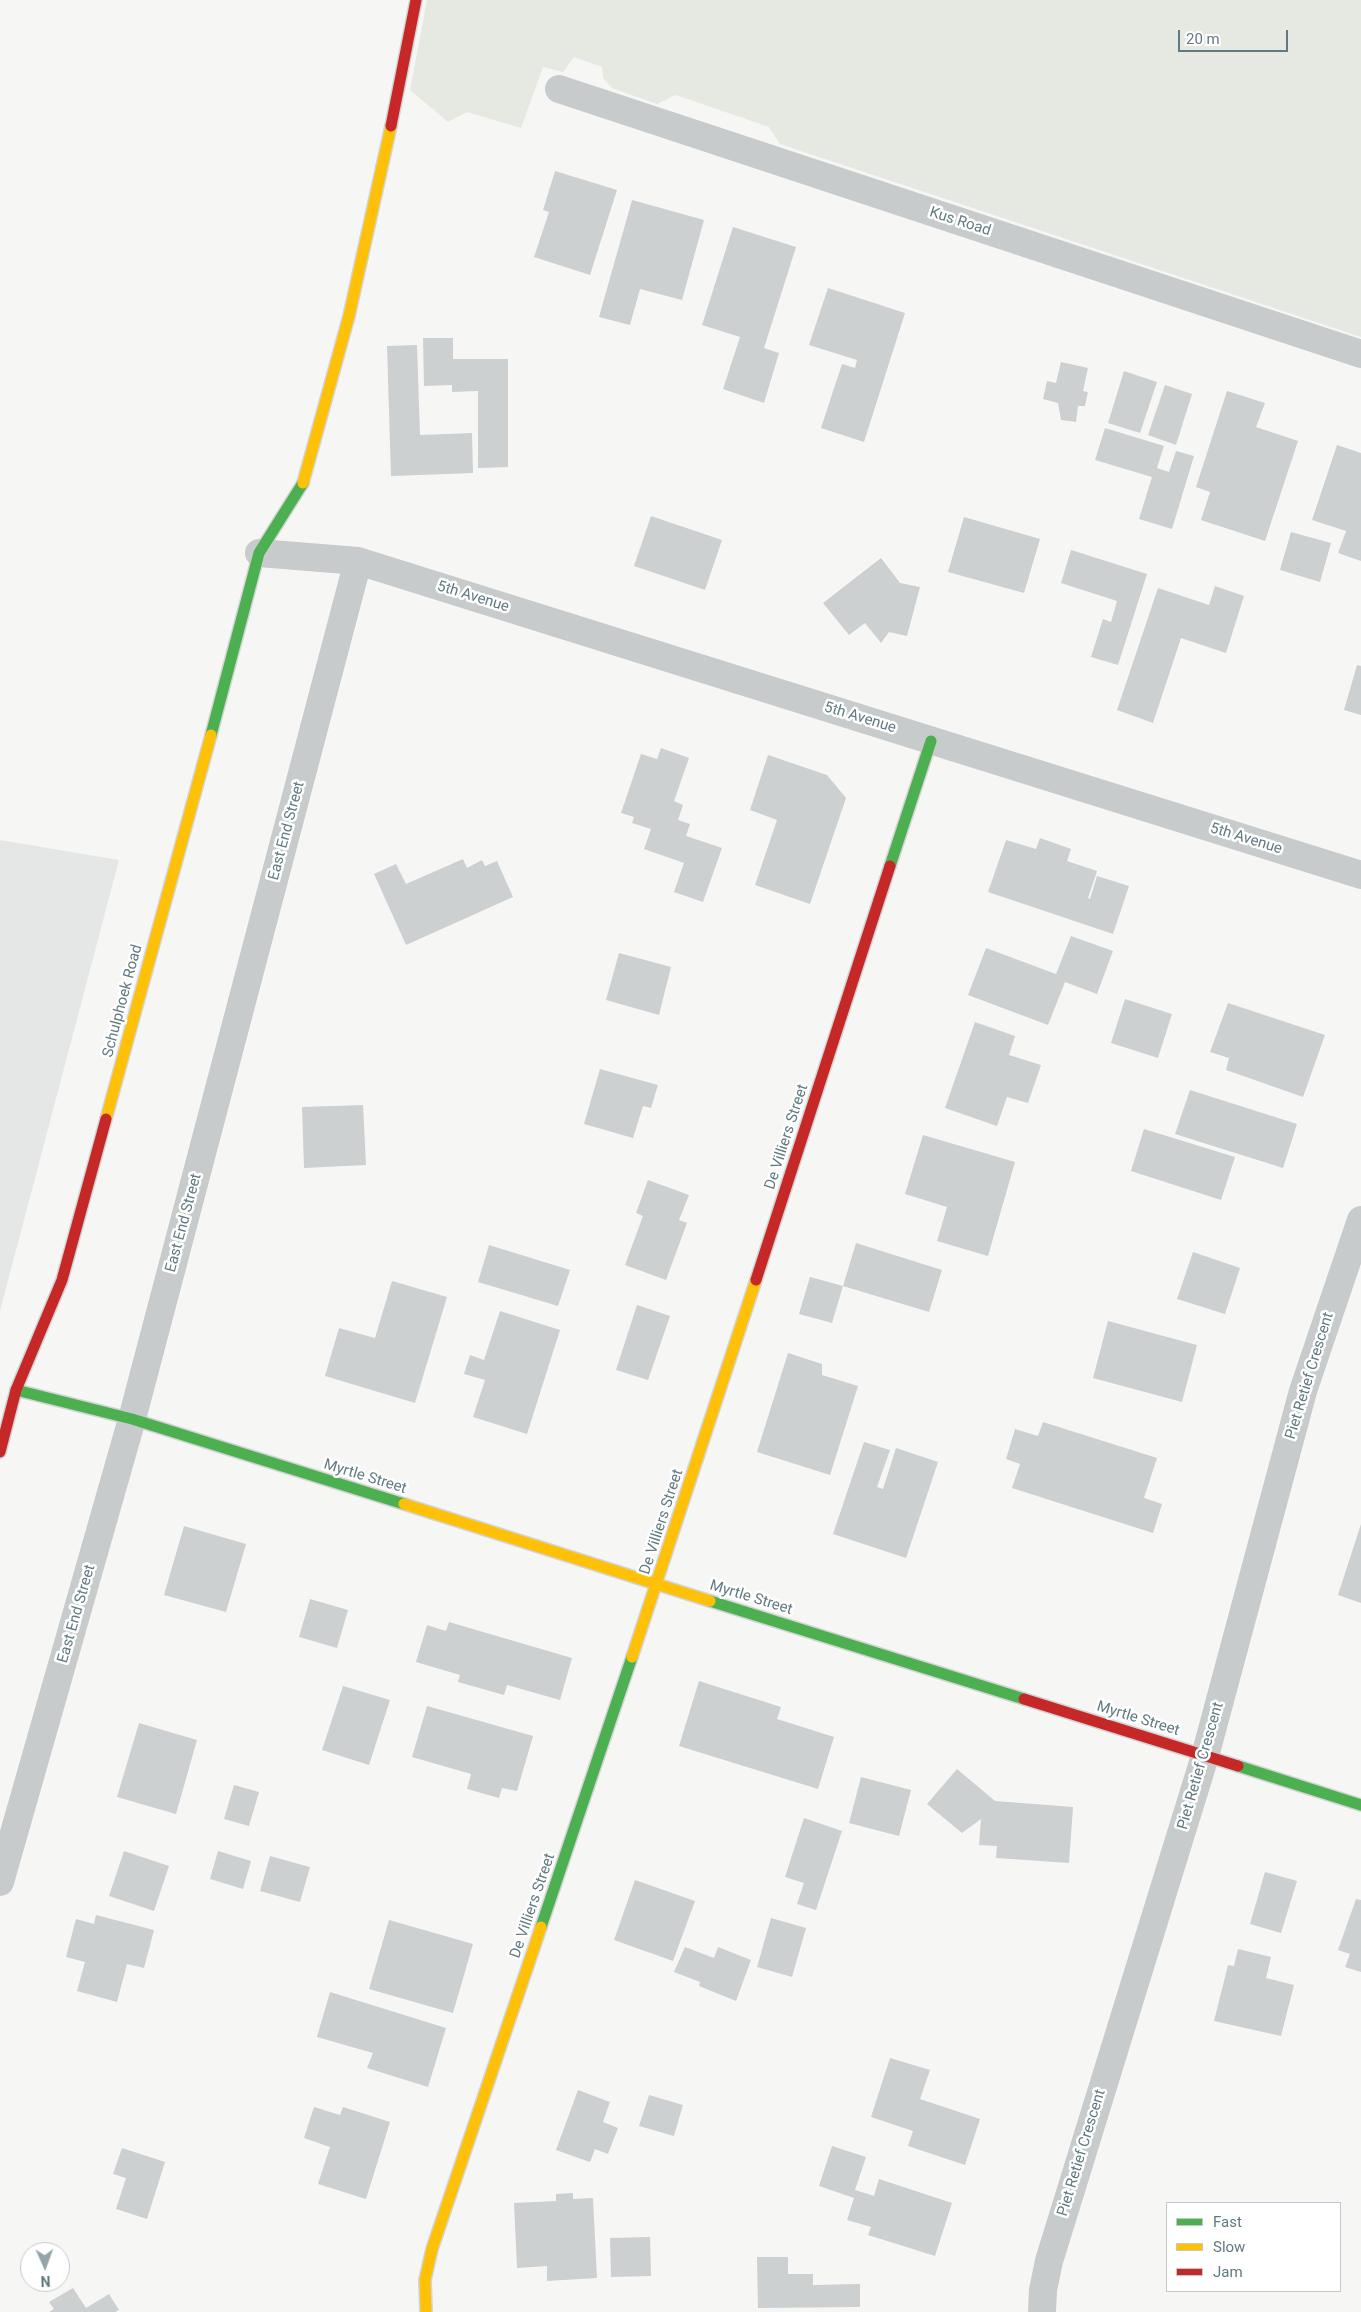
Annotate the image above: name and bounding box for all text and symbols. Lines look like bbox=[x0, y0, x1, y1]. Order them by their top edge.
scale bar bbox=[1181, 20, 1291, 52]
text: 20 m bbox=[1186, 30, 1220, 48]
street label: Kus Road bbox=[927, 204, 993, 240]
street label: 5th Avenue bbox=[435, 578, 511, 616]
street label: 5th Avenue bbox=[822, 699, 898, 737]
street label: East End Street bbox=[265, 780, 309, 882]
street label: 5th Avenue bbox=[1208, 820, 1284, 858]
street label: Schulphoek Road bbox=[99, 943, 147, 1059]
street label: De Villiers Street bbox=[761, 1082, 813, 1192]
street label: East End Street bbox=[162, 1172, 206, 1274]
street label: Piet Retief Crescent bbox=[1282, 1310, 1338, 1442]
street label: Myrtle Street bbox=[322, 1456, 408, 1498]
street label: De Villiers Street bbox=[636, 1467, 688, 1577]
street label: East End Street bbox=[54, 1563, 100, 1665]
street label: Myrtle Street bbox=[708, 1577, 794, 1619]
street label: Myrtle Street bbox=[1095, 1698, 1181, 1740]
street label: Piet Retief Crescent bbox=[1174, 1700, 1228, 1832]
street label: De Villiers Street bbox=[507, 1851, 559, 1961]
street label: Piet Retief Crescent bbox=[1054, 2087, 1110, 2219]
legend bbox=[1166, 2202, 1341, 2292]
text: Fast bbox=[1213, 2213, 1242, 2231]
text: Slow bbox=[1213, 2238, 1245, 2256]
north arrow bbox=[20, 2242, 70, 2292]
text: Jam bbox=[1213, 2263, 1243, 2281]
text: N bbox=[40, 2273, 51, 2289]

